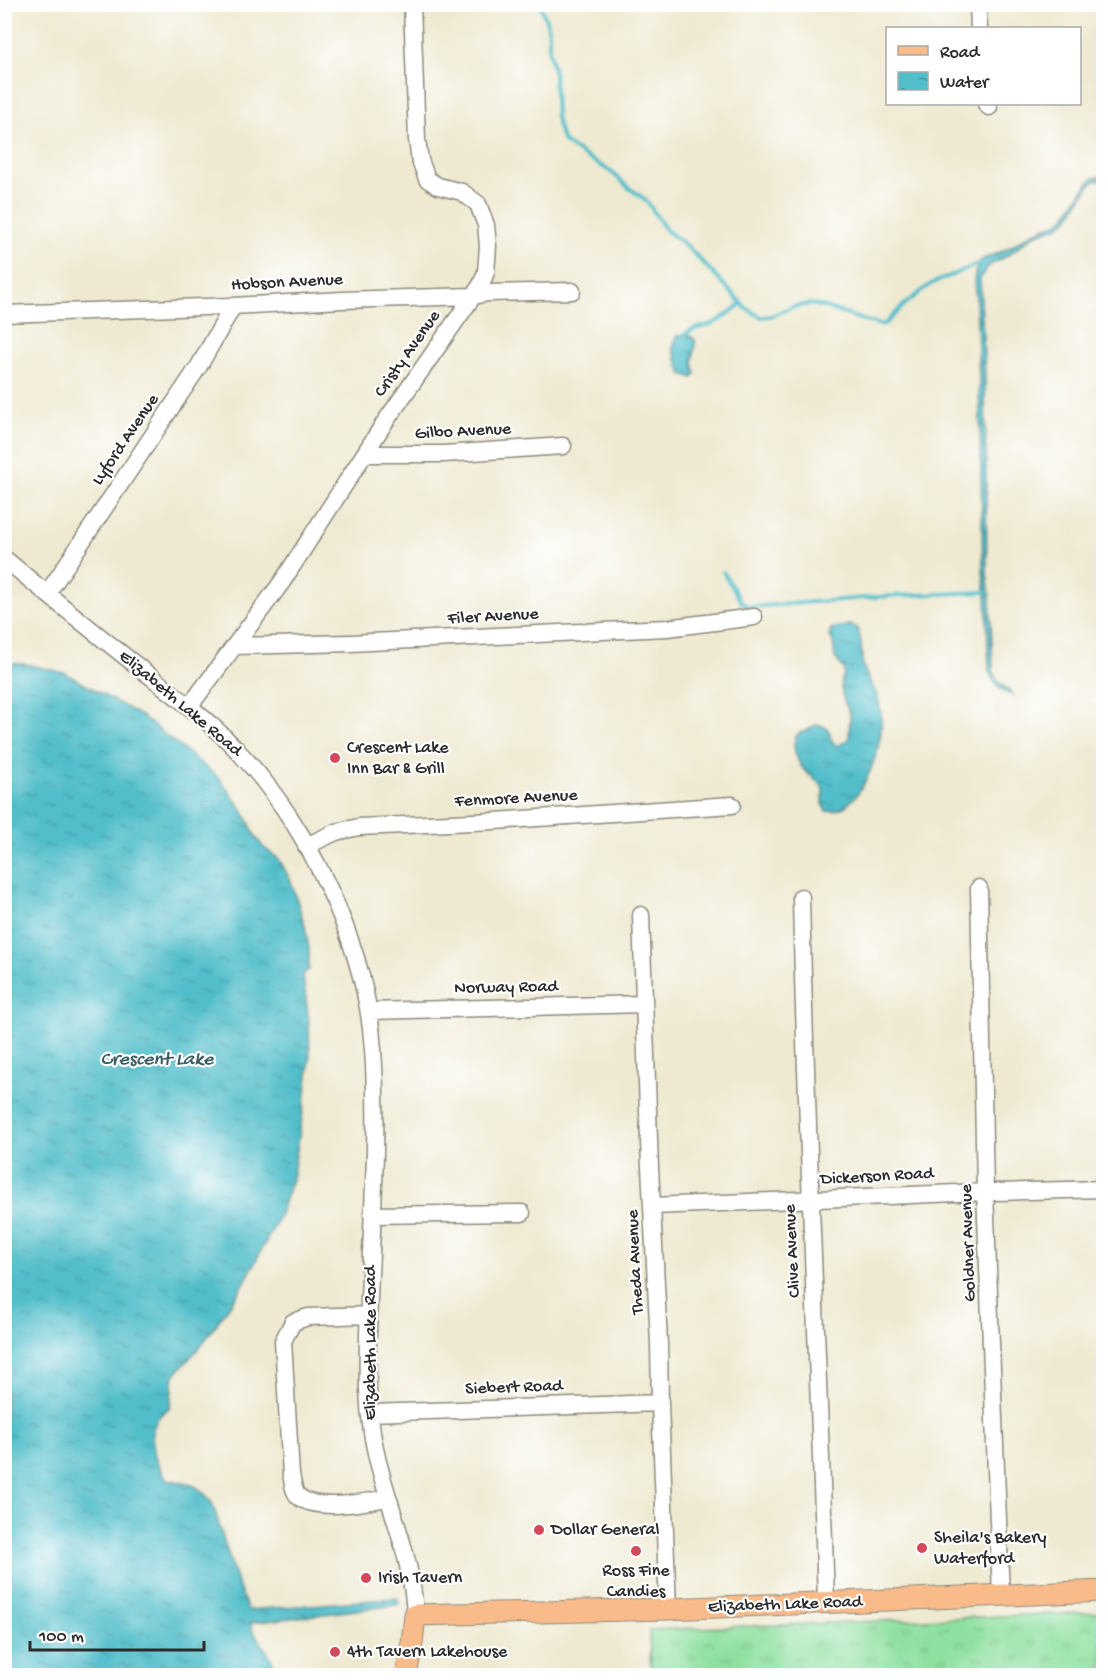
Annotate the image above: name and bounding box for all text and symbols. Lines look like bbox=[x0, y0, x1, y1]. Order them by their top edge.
legend bbox=[886, 27, 1081, 105]
text: Road bbox=[940, 43, 981, 64]
text: Water bbox=[940, 73, 990, 94]
street label: Hobson Avenue bbox=[231, 270, 344, 296]
street label: Cristy Avenue bbox=[370, 306, 446, 401]
street label: Lyford Avenue bbox=[88, 390, 165, 490]
street label: Gilbo Avenue bbox=[414, 419, 512, 445]
street label: Filer Avenue bbox=[446, 604, 540, 630]
street label: Elizabeth Lake Road bbox=[114, 646, 247, 763]
place label: Crescent Lake Inn Bar & Grill bbox=[347, 738, 449, 780]
marker: Crescent Lake Inn Bar & Grill bbox=[328, 751, 342, 765]
street label: Fenmore Avenue bbox=[453, 785, 579, 813]
street label: Norway Road bbox=[454, 977, 560, 999]
water label: Crescent Lake bbox=[101, 1049, 214, 1072]
street label: Dickerson Road bbox=[819, 1163, 936, 1191]
street label: Goldner Avenue bbox=[956, 1183, 982, 1302]
street label: Clive Avenue bbox=[780, 1203, 806, 1298]
street label: Theda Avenue bbox=[623, 1208, 649, 1316]
street label: Elizabeth Lake Road bbox=[361, 1264, 382, 1420]
street label: Siebert Road bbox=[465, 1376, 565, 1400]
place label: Dollar General bbox=[550, 1520, 659, 1541]
marker: Dollar General bbox=[532, 1523, 546, 1537]
place label: Sheila's Bakery Waterford bbox=[934, 1528, 1047, 1570]
marker: Sheila's Bakery Waterford bbox=[915, 1541, 929, 1555]
marker: Ross Fine Candies bbox=[629, 1544, 643, 1558]
place label: Ross Fine Candies bbox=[602, 1561, 670, 1603]
place label: Irish Tavern bbox=[378, 1568, 463, 1589]
marker: Irish Tavern bbox=[359, 1571, 373, 1585]
street label: Elizabeth Lake Road bbox=[707, 1592, 864, 1618]
scale bar bbox=[30, 1614, 204, 1652]
text: 100 m bbox=[38, 1627, 84, 1648]
place label: 4th Tavern Lakehouse bbox=[347, 1642, 508, 1663]
marker: 4th Tavern Lakehouse bbox=[328, 1645, 342, 1659]

